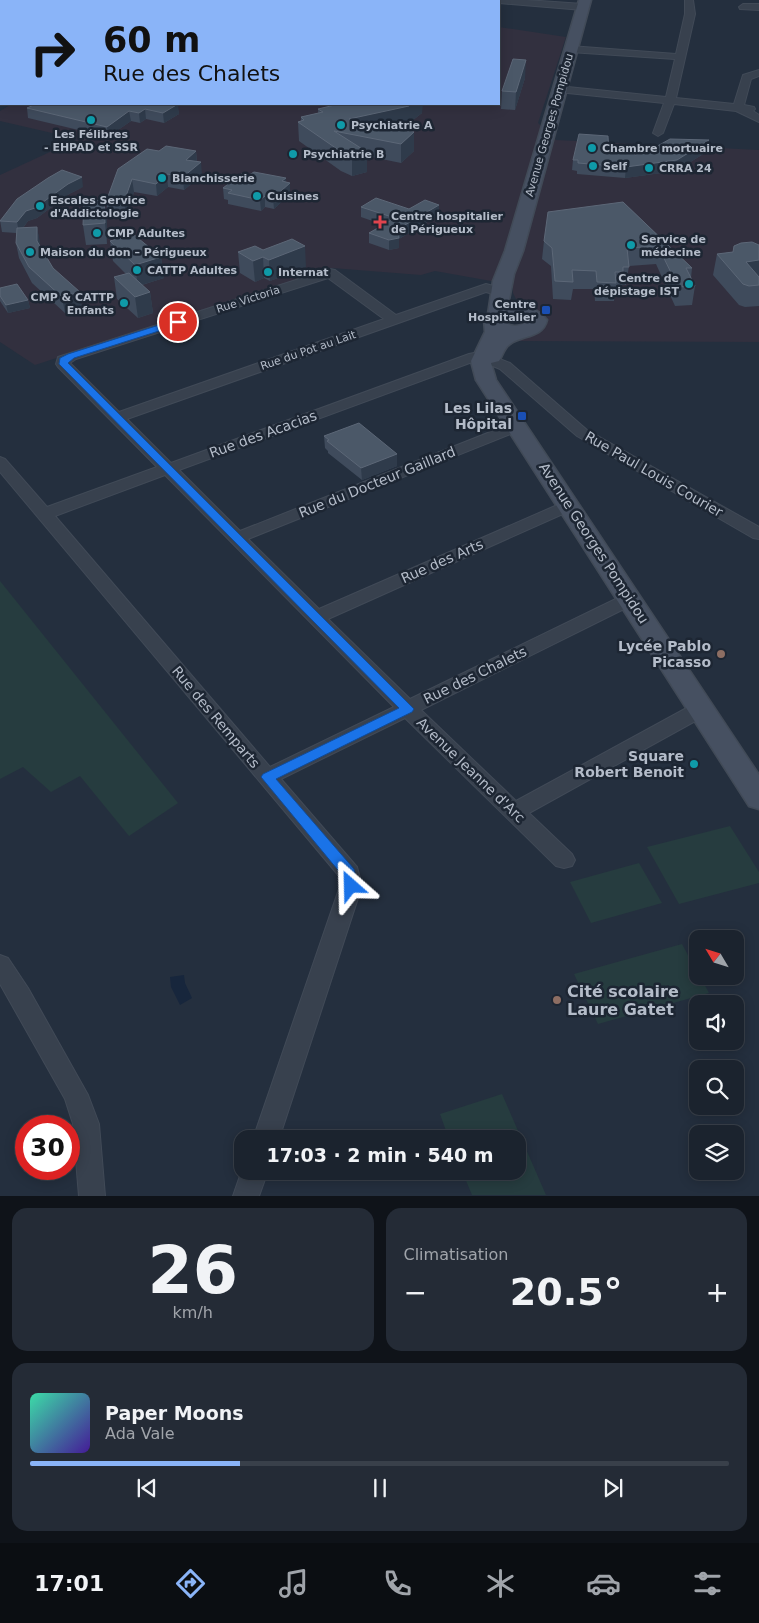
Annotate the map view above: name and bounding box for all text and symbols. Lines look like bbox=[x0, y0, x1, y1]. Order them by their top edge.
icon: right bbox=[20, 20, 85, 85]
text: 60 m bbox=[103, 20, 200, 60]
street label: Avenue Georges Pompidou bbox=[523, 52, 576, 198]
text: Rue des Chalets bbox=[103, 61, 280, 86]
marker: Les Félibres - EHPAD et SSR bbox=[85, 114, 97, 126]
marker: Psychiatrie A bbox=[335, 119, 347, 131]
place label: Psychiatrie A bbox=[351, 119, 433, 132]
place label: Les Félibres - EHPAD et SSR bbox=[44, 128, 139, 154]
marker: Chambre mortuaire bbox=[586, 142, 598, 154]
place label: Chambre mortuaire bbox=[602, 142, 723, 155]
marker: Psychiatrie B bbox=[287, 148, 299, 160]
place label: Psychiatrie B bbox=[303, 148, 384, 161]
marker: Self bbox=[587, 160, 599, 172]
place label: Self bbox=[603, 160, 627, 173]
marker: CRRA 24 bbox=[643, 162, 655, 174]
place label: CRRA 24 bbox=[659, 162, 712, 175]
marker: Blanchisserie bbox=[156, 172, 168, 184]
place label: Blanchisserie bbox=[172, 172, 255, 185]
marker: Cuisines bbox=[251, 190, 263, 202]
place label: Cuisines bbox=[267, 190, 319, 203]
place label: Escales Service d'Addictologie bbox=[50, 194, 145, 220]
marker: Escales Service d'Addictologie bbox=[34, 200, 46, 212]
place label: Centre hospitalier de Périgueux bbox=[391, 210, 504, 236]
marker: Centre hospitalier de Périgueux bbox=[373, 215, 387, 229]
marker: CMP Adultes bbox=[91, 227, 103, 239]
place label: CMP Adultes bbox=[107, 227, 186, 240]
place label: Service de médecine bbox=[641, 233, 706, 259]
marker: Service de médecine bbox=[625, 239, 637, 251]
marker: Maison du don – Périgueux bbox=[24, 246, 36, 258]
place label: Maison du don – Périgueux bbox=[40, 246, 207, 259]
marker: CATTP Adultes bbox=[131, 264, 143, 276]
place label: CATTP Adultes bbox=[147, 264, 238, 277]
marker: Internat bbox=[262, 266, 274, 278]
place label: Internat bbox=[278, 266, 329, 279]
place label: Centre de dépistage IST bbox=[594, 272, 679, 298]
marker: Centre de dépistage IST bbox=[683, 278, 695, 290]
street label: Rue Victoria bbox=[215, 283, 282, 316]
place label: CMP & CATTP Enfants bbox=[31, 291, 114, 317]
marker: CMP & CATTP Enfants bbox=[118, 297, 130, 309]
place label: Centre Hospitalier bbox=[468, 298, 537, 324]
pin bbox=[157, 301, 199, 343]
marker: Centre Hospitalier bbox=[540, 304, 552, 316]
icon: arrive bbox=[164, 308, 192, 336]
street label: Rue du Pot au Lait bbox=[259, 328, 358, 373]
place label: Les Lilas Hôpital bbox=[444, 400, 512, 432]
street label: Rue des Acacias bbox=[207, 407, 319, 461]
marker: Les Lilas Hôpital bbox=[516, 410, 528, 422]
street label: Rue Paul Louis Courier bbox=[582, 428, 726, 520]
street label: Rue du Docteur Gaillard bbox=[296, 443, 458, 521]
street label: Avenue Georges Pompidou bbox=[536, 460, 652, 626]
street label: Rue des Arts bbox=[398, 536, 486, 586]
place label: Lycée Pablo Picasso bbox=[618, 638, 711, 670]
street label: Rue des Chalets bbox=[421, 643, 529, 707]
marker: Lycée Pablo Picasso bbox=[715, 648, 727, 660]
street label: Rue des Remparts bbox=[169, 663, 263, 771]
street label: Avenue Jeanne d'Arc bbox=[414, 714, 528, 826]
place label: Square Robert Benoit bbox=[574, 748, 684, 780]
marker: Square Robert Benoit bbox=[688, 758, 700, 770]
position arrow bbox=[324, 859, 376, 911]
north arrow bbox=[689, 930, 744, 985]
map controls bbox=[689, 930, 744, 1180]
place label: Cité scolaire Laure Gatet bbox=[567, 982, 679, 1019]
marker: Cité scolaire Laure Gatet bbox=[551, 994, 563, 1006]
button: sound bbox=[689, 995, 744, 1050]
button: search bbox=[689, 1060, 744, 1115]
speed limit sign: 30 bbox=[15, 1115, 80, 1180]
button: layers bbox=[689, 1125, 744, 1180]
text: 17:03 · 2 min · 540 m bbox=[266, 1144, 494, 1166]
text: 26 bbox=[148, 1233, 238, 1308]
text: Climatisation bbox=[404, 1245, 508, 1264]
text: 20.5° bbox=[510, 1270, 623, 1314]
text: − bbox=[404, 1276, 427, 1309]
text: + bbox=[706, 1276, 729, 1309]
text: km/h bbox=[173, 1303, 213, 1322]
text: Paper Moons bbox=[105, 1402, 244, 1424]
text: Ada Vale bbox=[105, 1424, 175, 1443]
icon: previous bbox=[133, 1474, 161, 1502]
icon: pause bbox=[366, 1474, 394, 1502]
icon: next bbox=[599, 1474, 627, 1502]
icon: directions bbox=[173, 1566, 208, 1601]
icon: music bbox=[276, 1566, 311, 1601]
icon: phone bbox=[380, 1566, 415, 1601]
icon: climate bbox=[483, 1566, 518, 1601]
icon: car bbox=[586, 1566, 621, 1601]
icon: filters bbox=[690, 1566, 725, 1601]
text: 17:01 bbox=[34, 1571, 104, 1596]

